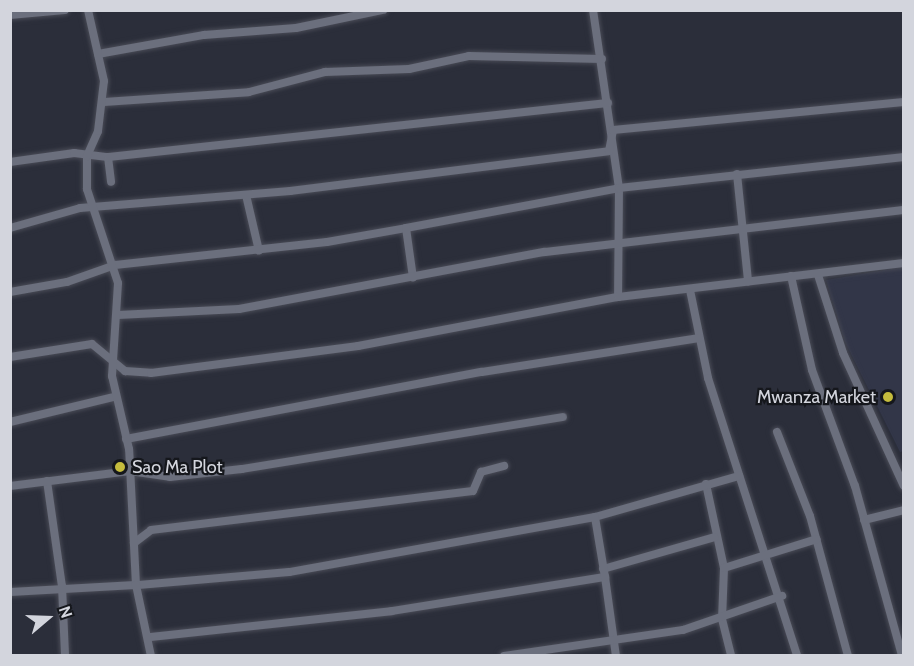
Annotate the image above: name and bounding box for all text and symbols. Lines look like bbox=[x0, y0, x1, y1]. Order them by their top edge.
place label: Mwanza Market bbox=[757, 386, 876, 408]
marker: Mwanza Market bbox=[881, 390, 895, 404]
place label: Sao Ma Plot bbox=[132, 456, 223, 478]
marker: Sao Ma Plot bbox=[113, 460, 127, 474]
north arrow bbox=[18, 588, 78, 648]
text: N bbox=[55, 604, 76, 620]

